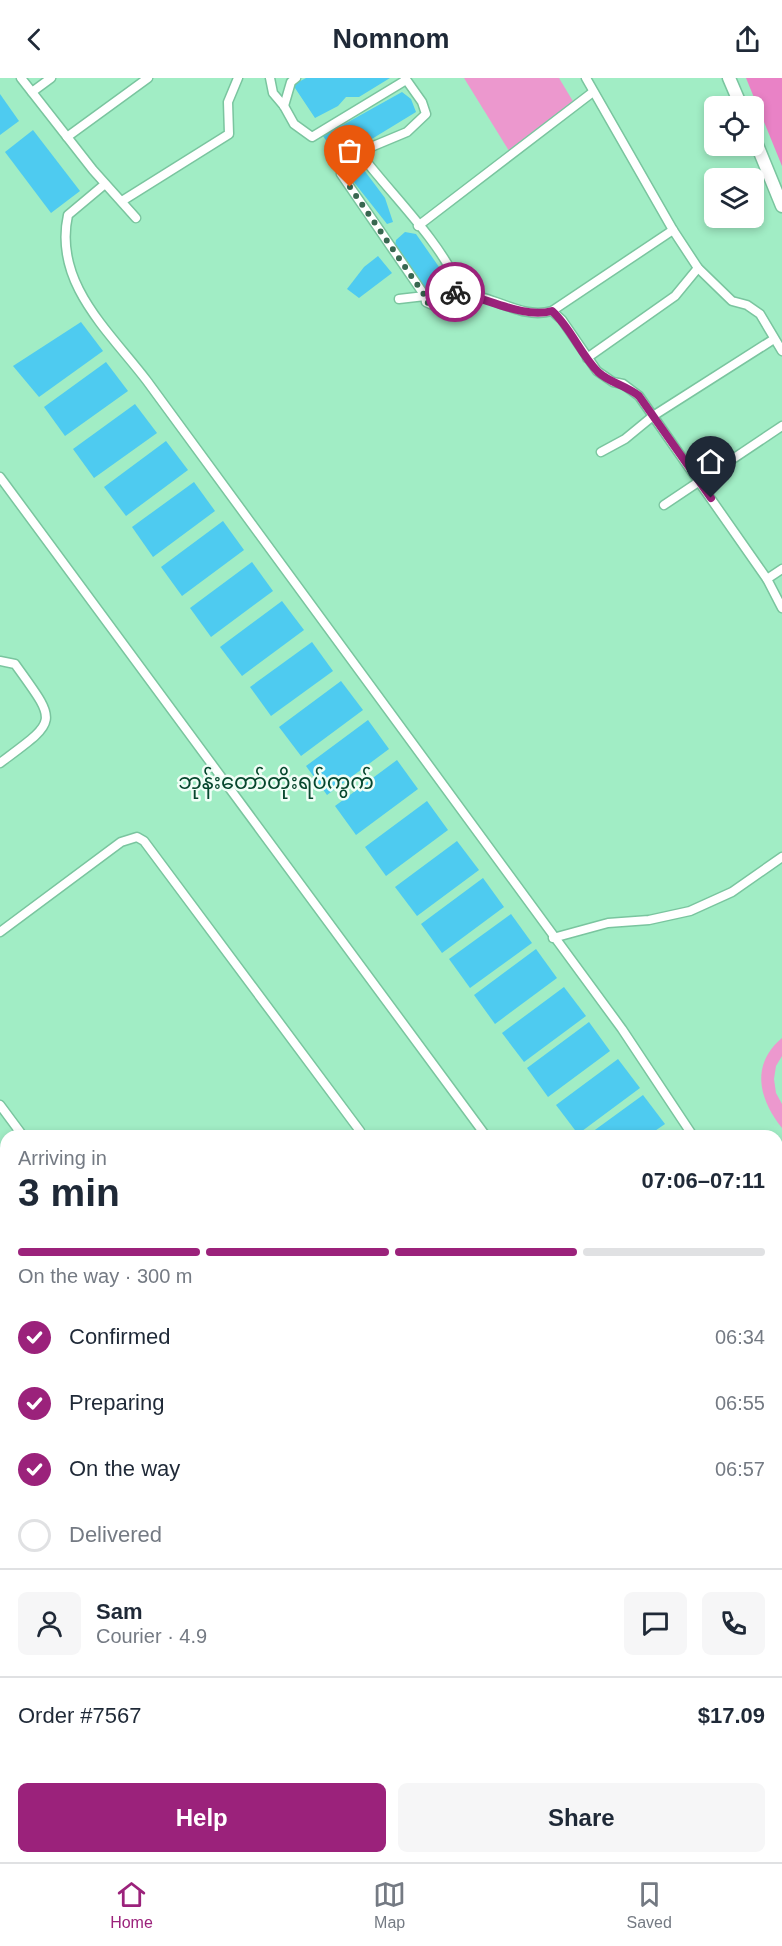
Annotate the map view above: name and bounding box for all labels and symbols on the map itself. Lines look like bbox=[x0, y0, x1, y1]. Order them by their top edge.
pin bbox=[324, 125, 375, 187]
courier bbox=[425, 262, 485, 322]
pin bbox=[685, 436, 736, 498]
district label: ဘုန်းတော်တိုးရပ်ကွက် bbox=[178, 766, 374, 799]

